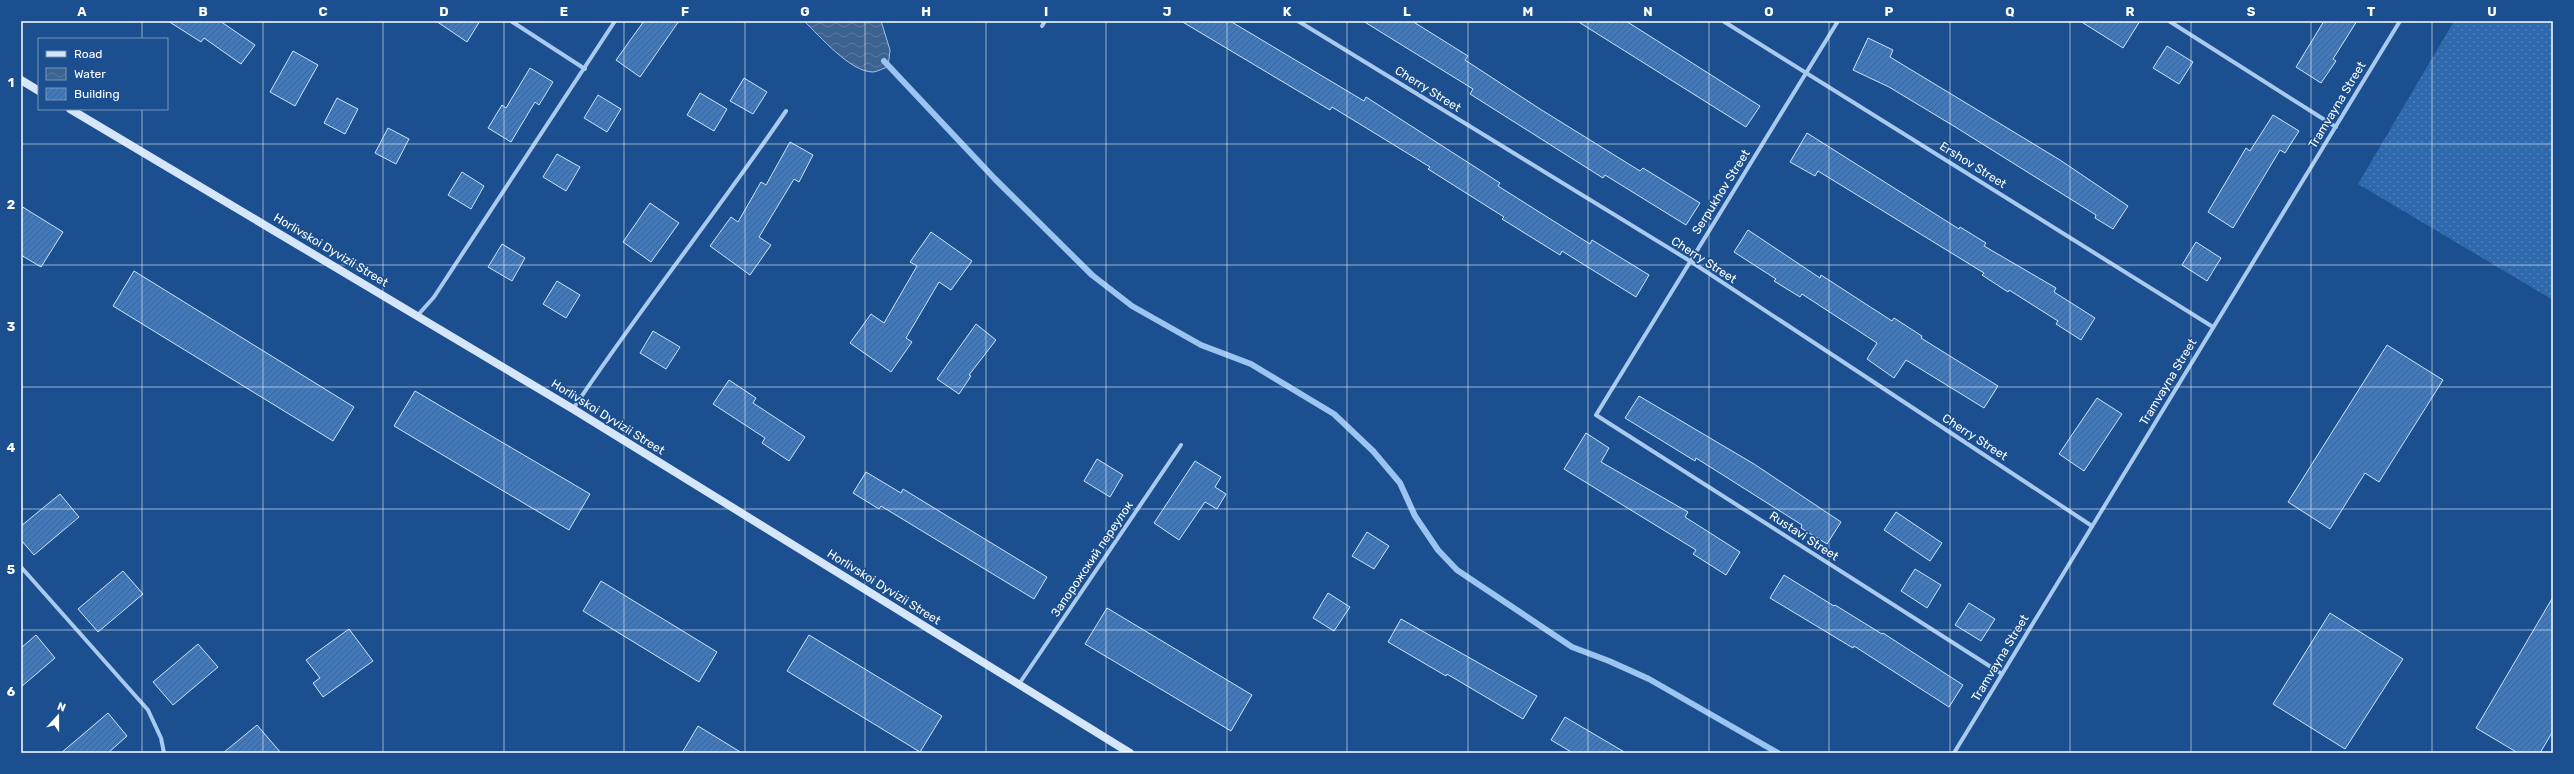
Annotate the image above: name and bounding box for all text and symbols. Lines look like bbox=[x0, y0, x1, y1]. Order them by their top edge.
text: A bbox=[77, 4, 87, 19]
text: B bbox=[198, 4, 208, 19]
text: C bbox=[318, 4, 328, 19]
text: D bbox=[439, 4, 449, 19]
text: E bbox=[560, 4, 568, 19]
text: F bbox=[681, 4, 689, 19]
text: G bbox=[800, 4, 810, 19]
text: H bbox=[921, 4, 931, 19]
text: I bbox=[1044, 4, 1048, 19]
text: J bbox=[1163, 4, 1171, 19]
text: K bbox=[1283, 4, 1292, 19]
text: L bbox=[1403, 4, 1411, 19]
text: M bbox=[1523, 4, 1533, 19]
text: N bbox=[1643, 4, 1653, 19]
text: O bbox=[1764, 4, 1774, 19]
text: P bbox=[1885, 4, 1894, 19]
text: Q bbox=[2005, 4, 2015, 19]
text: R bbox=[2126, 4, 2135, 19]
text: S bbox=[2247, 4, 2256, 19]
text: T bbox=[2367, 4, 2375, 19]
text: U bbox=[2487, 4, 2497, 19]
legend bbox=[38, 38, 168, 110]
text: Road bbox=[74, 47, 102, 61]
street label: Tramvayna Street bbox=[2306, 59, 2369, 151]
street label: Cherry Street bbox=[1392, 63, 1464, 115]
text: Water bbox=[74, 67, 106, 81]
text: 1 bbox=[8, 75, 14, 90]
text: Building bbox=[74, 87, 120, 101]
street label: Ershov Street bbox=[1937, 139, 2009, 191]
street label: Serpukhov Street bbox=[1689, 147, 1753, 237]
text: 2 bbox=[7, 197, 15, 212]
street label: Horlivskoi Dyvizii Street bbox=[271, 210, 391, 290]
street label: Cherry Street bbox=[1669, 234, 1740, 286]
text: 3 bbox=[7, 319, 16, 334]
street label: Tramvayna Street bbox=[2137, 336, 2200, 428]
street label: Horlivskoi Dyvizii Street bbox=[549, 376, 668, 458]
street label: Cherry Street bbox=[1940, 411, 2011, 463]
text: 4 bbox=[7, 440, 16, 455]
street label: Запорожский переулок bbox=[1048, 498, 1136, 619]
street label: Rustavi Street bbox=[1767, 508, 1841, 564]
street label: Horlivskoi Dyvizii Street bbox=[825, 546, 944, 628]
text: 5 bbox=[7, 562, 15, 577]
street label: Tramvayna Street bbox=[1969, 612, 2032, 704]
text: 6 bbox=[7, 684, 16, 699]
north arrow bbox=[38, 696, 78, 736]
text: N bbox=[55, 700, 68, 715]

